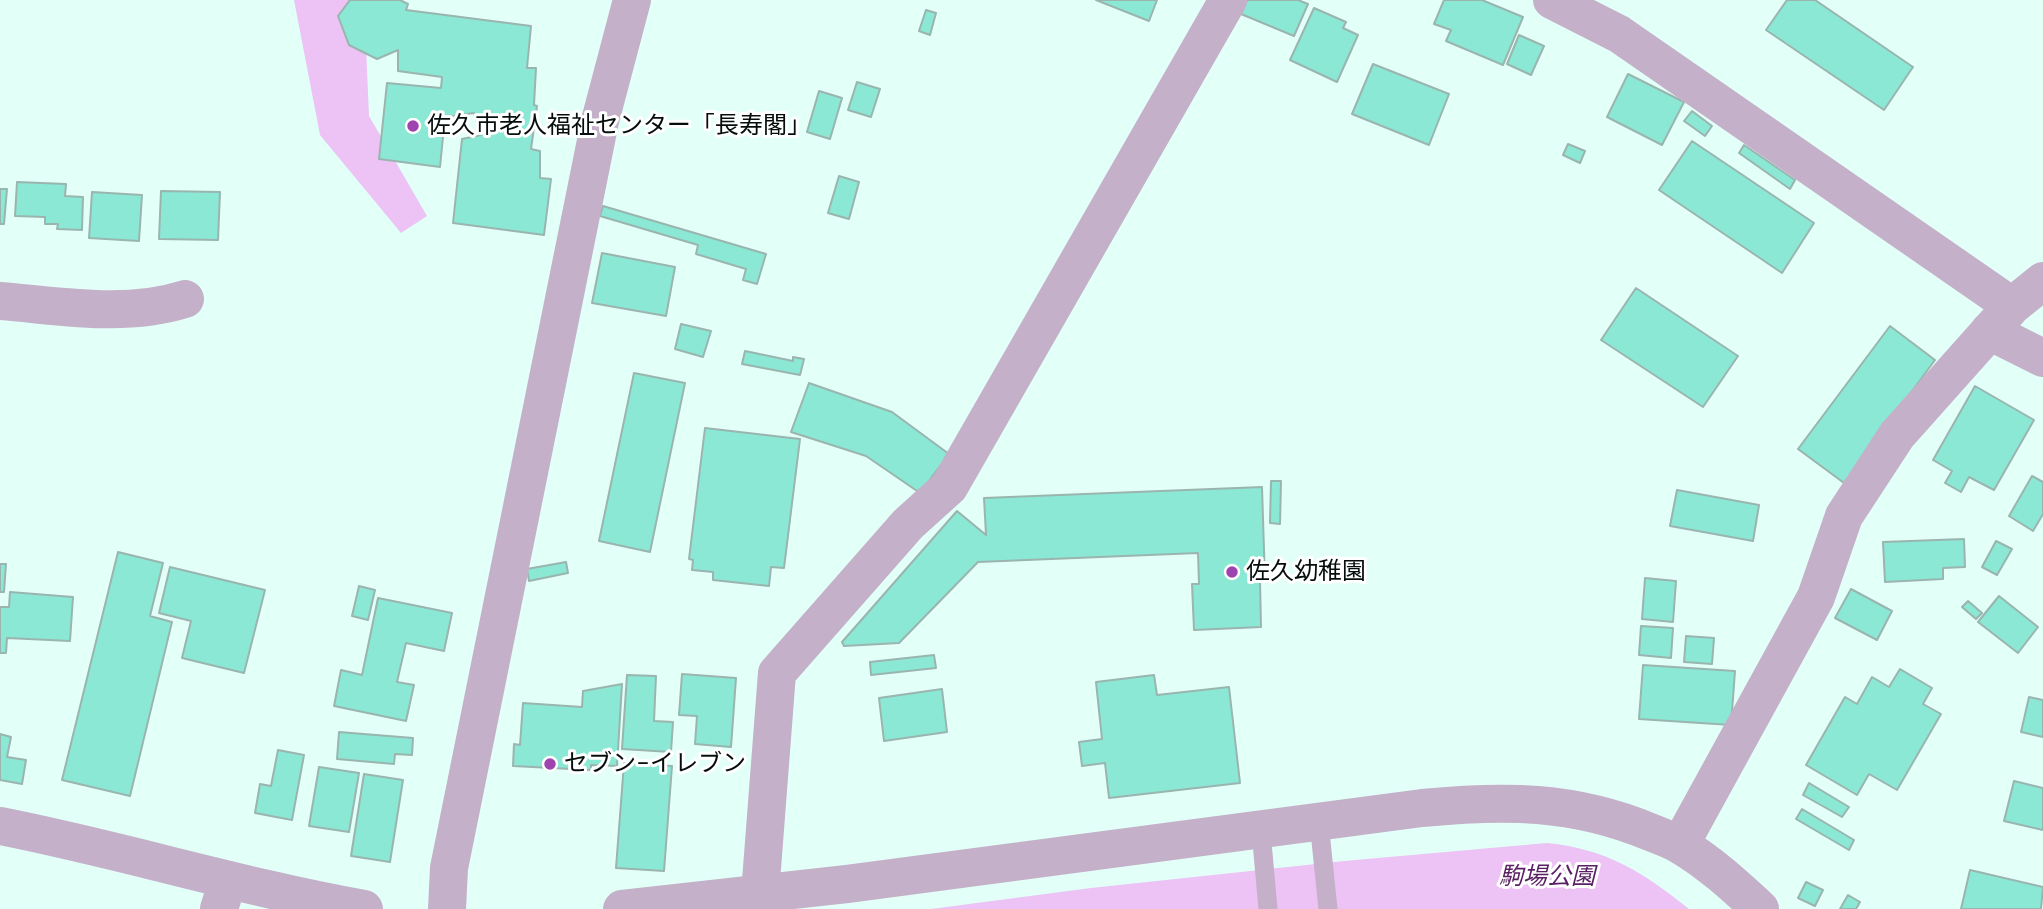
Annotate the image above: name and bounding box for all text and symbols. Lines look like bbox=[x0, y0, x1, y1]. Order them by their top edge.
place label: 佐久市老人福祉センター「長寿閣」 bbox=[427, 112, 811, 140]
marker: 佐久市老人福祉センター「長寿閣」 bbox=[405, 118, 421, 134]
place label: 佐久幼稚園 bbox=[1246, 558, 1366, 586]
marker: 佐久幼稚園 bbox=[1224, 564, 1240, 580]
place label: セブン-イレブン bbox=[564, 750, 746, 778]
marker: セブン-イレブン bbox=[542, 756, 558, 772]
park label: 駒場公園 bbox=[1499, 863, 1595, 891]

